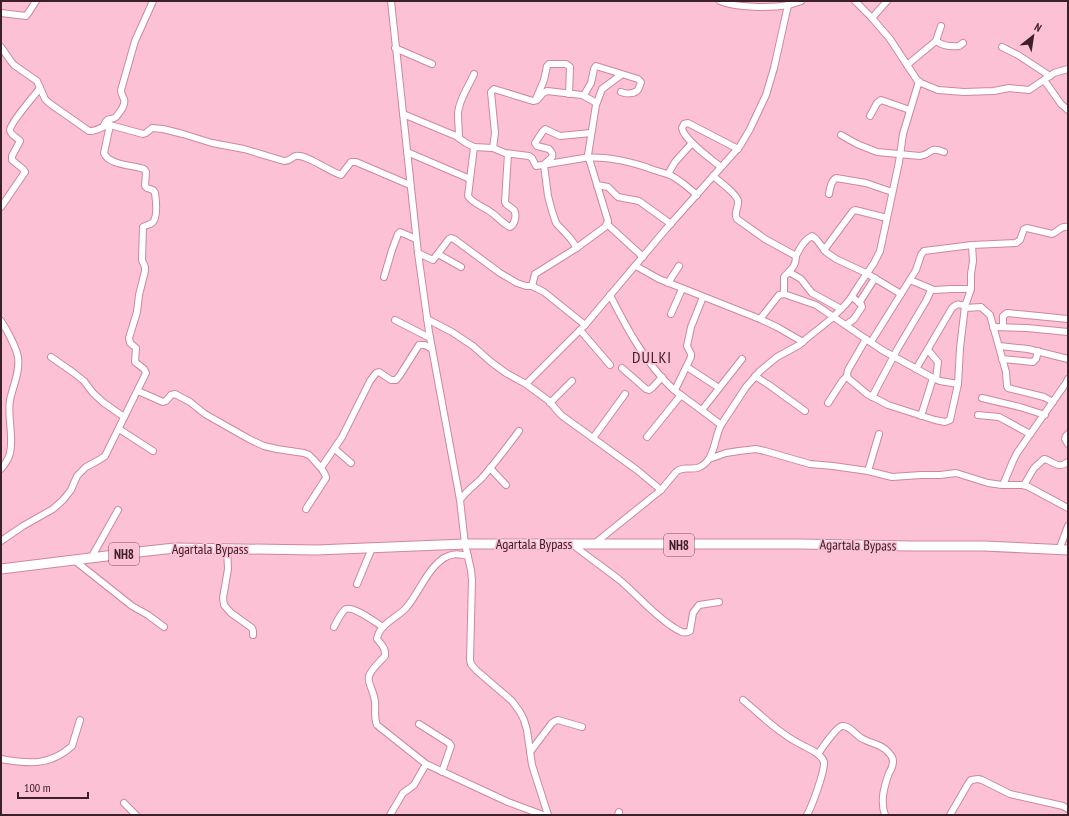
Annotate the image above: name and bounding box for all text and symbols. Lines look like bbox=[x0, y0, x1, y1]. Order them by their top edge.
north arrow bbox=[1013, 16, 1053, 56]
text: N bbox=[1032, 20, 1044, 35]
district label: DULKI bbox=[632, 347, 672, 367]
road number: NH8 bbox=[664, 534, 694, 556]
street label: Agartala Bypass bbox=[496, 535, 573, 553]
street label: Agartala Bypass bbox=[820, 535, 897, 555]
street label: Agartala Bypass bbox=[172, 540, 249, 558]
road number: NH8 bbox=[109, 543, 139, 565]
scale bar bbox=[18, 774, 88, 800]
text: 100 m bbox=[24, 780, 51, 795]

